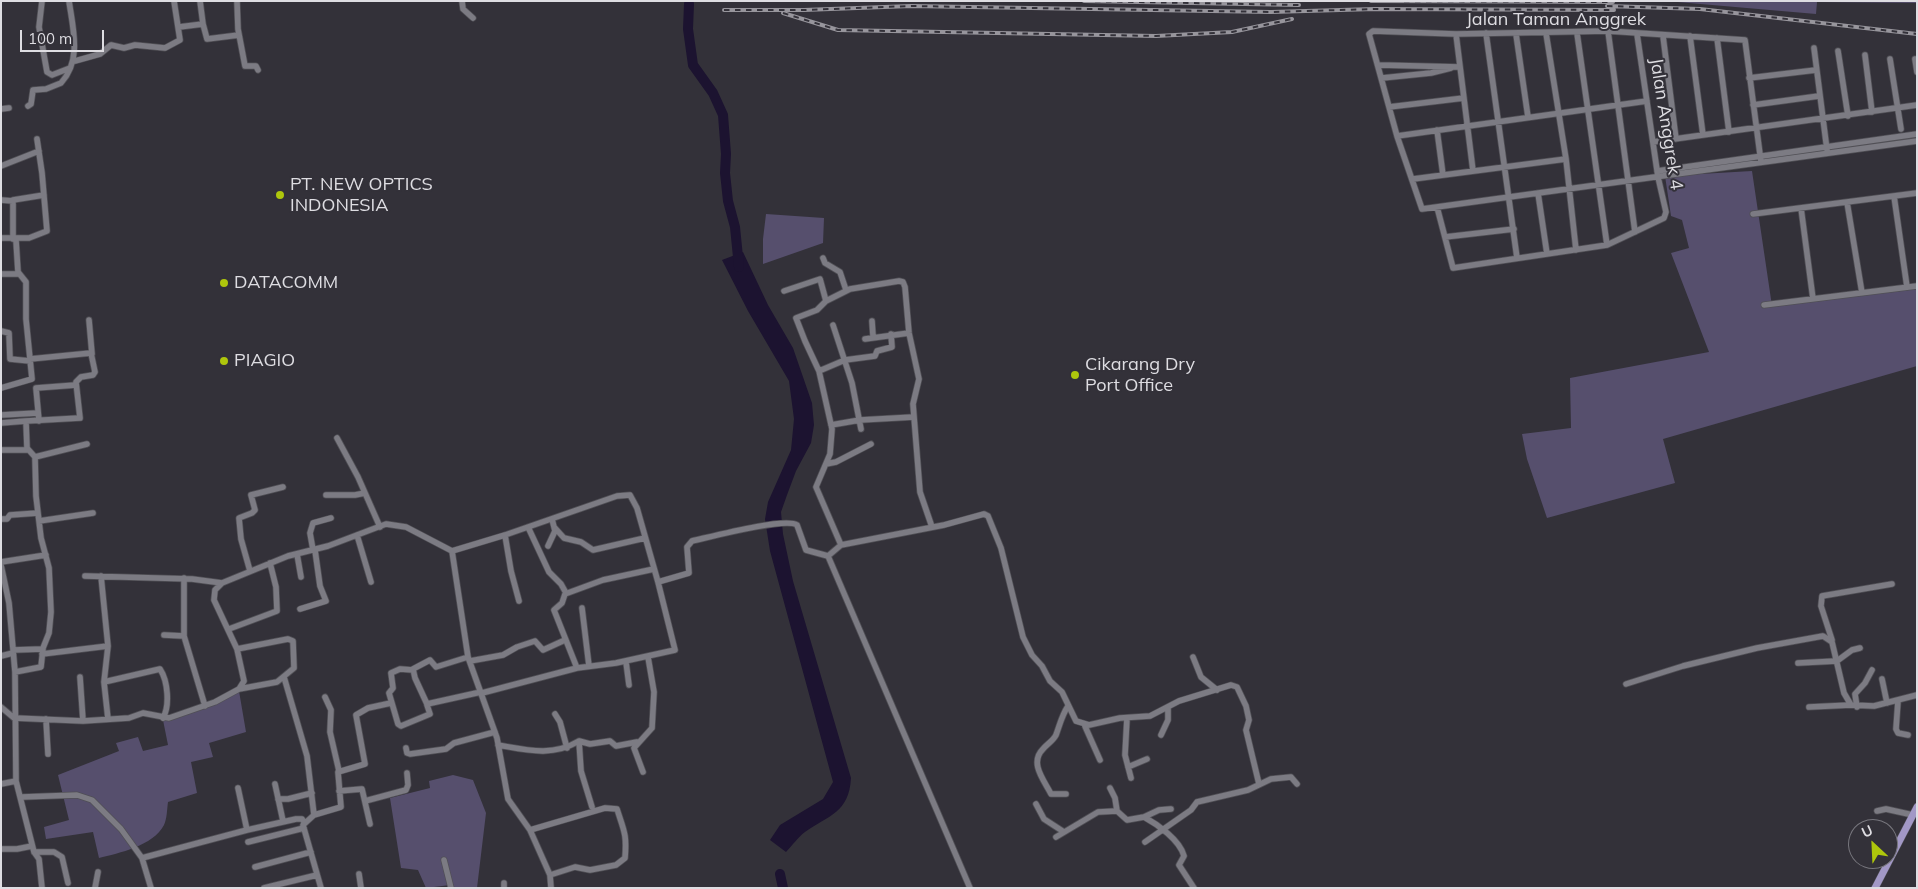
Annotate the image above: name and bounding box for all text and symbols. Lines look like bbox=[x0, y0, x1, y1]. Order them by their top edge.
street label: Jalan Taman Anggrek bbox=[1466, 9, 1646, 31]
scale bar bbox=[22, 20, 106, 52]
text: 100 m bbox=[28, 29, 72, 48]
street label: Jalan Anggrek 4 bbox=[1645, 56, 1687, 192]
place label: PT. NEW OPTICS INDONESIA bbox=[290, 174, 433, 216]
marker: PT. NEW OPTICS INDONESIA bbox=[274, 189, 286, 201]
place label: DATACOMM bbox=[234, 272, 338, 294]
marker: DATACOMM bbox=[218, 277, 230, 289]
place label: PIAGIO bbox=[234, 350, 295, 372]
place label: Cikarang Dry Port Office bbox=[1085, 354, 1195, 396]
marker: PIAGIO bbox=[218, 355, 230, 367]
marker: Cikarang Dry Port Office bbox=[1069, 369, 1081, 381]
north arrow bbox=[1848, 819, 1898, 869]
text: U bbox=[1859, 821, 1876, 842]

